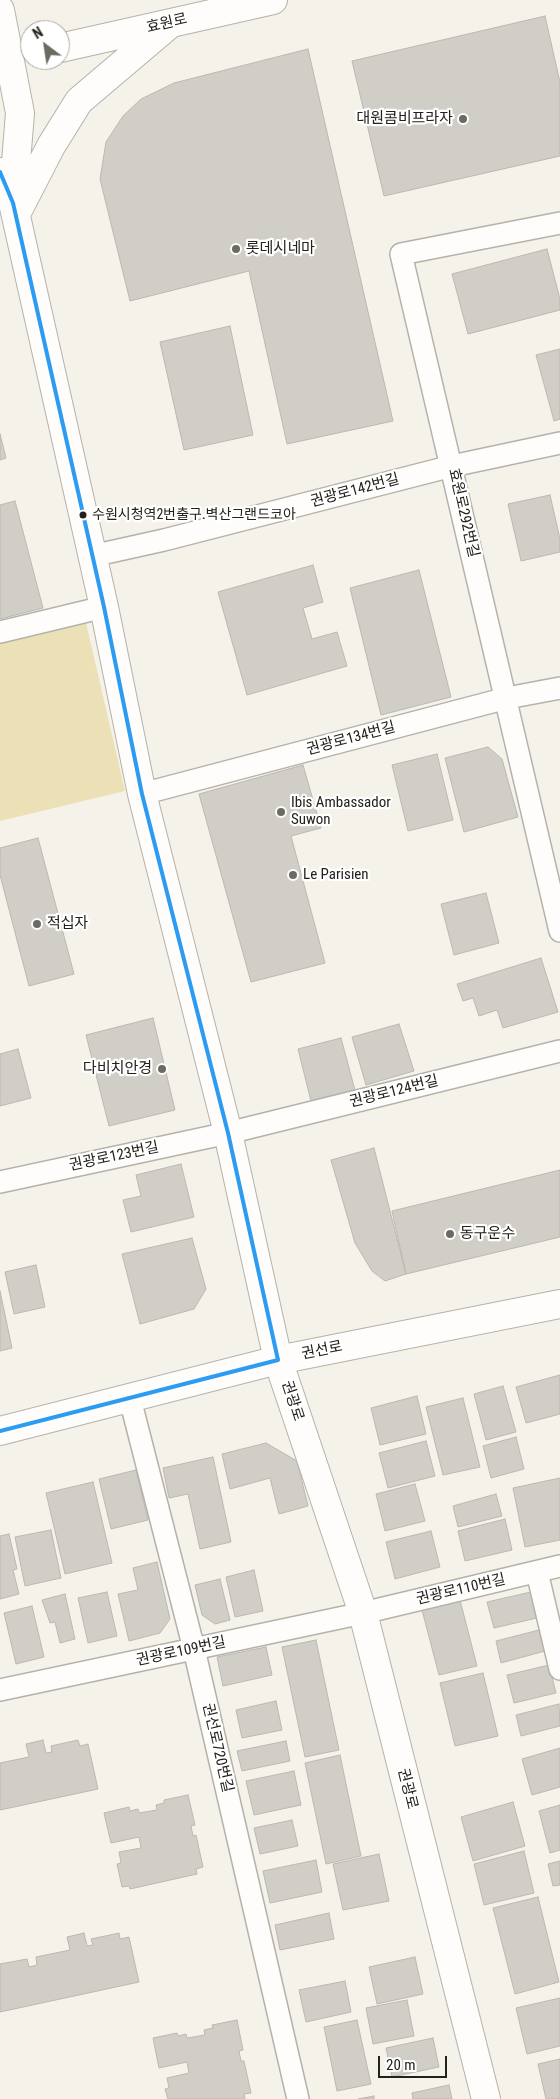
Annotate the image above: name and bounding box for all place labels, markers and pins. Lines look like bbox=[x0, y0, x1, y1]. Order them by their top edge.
place label: 대원콤비프라자 bbox=[356, 110, 453, 128]
marker: 대원콤비프라자 bbox=[457, 113, 469, 125]
place label: 롯데시네마 bbox=[246, 240, 315, 258]
marker: 롯데시네마 bbox=[230, 243, 242, 255]
place label: 수원시청역2번출구.벽산그랜드코아 bbox=[92, 507, 296, 523]
marker: 수원시청역2번출구.벽산그랜드코아 bbox=[78, 510, 88, 520]
place label: Ibis Ambassador Suwon bbox=[291, 794, 391, 829]
marker: Ibis Ambassador Suwon bbox=[275, 806, 287, 818]
place label: Le Parisien bbox=[303, 866, 369, 884]
marker: Le Parisien bbox=[287, 869, 299, 881]
place label: 적십자 bbox=[47, 915, 88, 933]
marker: 적십자 bbox=[31, 918, 43, 930]
place label: 다비치안경 bbox=[83, 1060, 152, 1078]
marker: 다비치안경 bbox=[156, 1063, 168, 1075]
place label: 동구운수 bbox=[460, 1225, 515, 1243]
marker: 동구운수 bbox=[444, 1228, 456, 1240]

